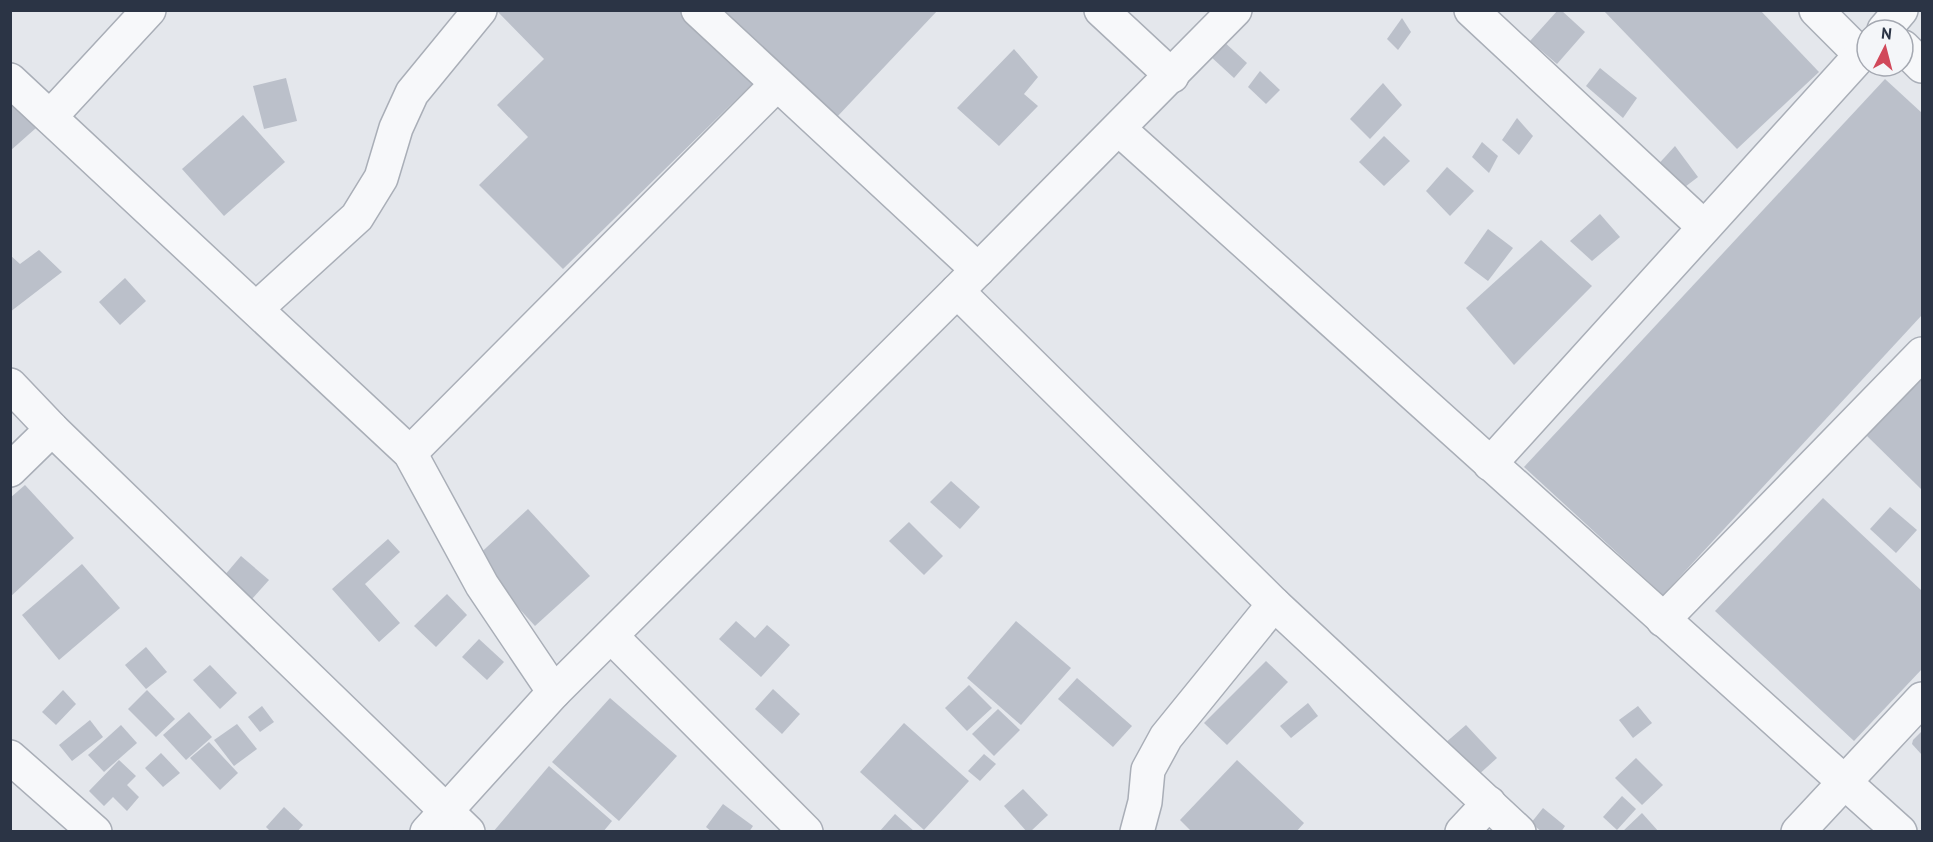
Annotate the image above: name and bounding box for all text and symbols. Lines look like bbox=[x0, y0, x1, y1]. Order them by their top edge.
north arrow bbox=[1855, 18, 1915, 78]
text: N bbox=[1880, 23, 1893, 44]

